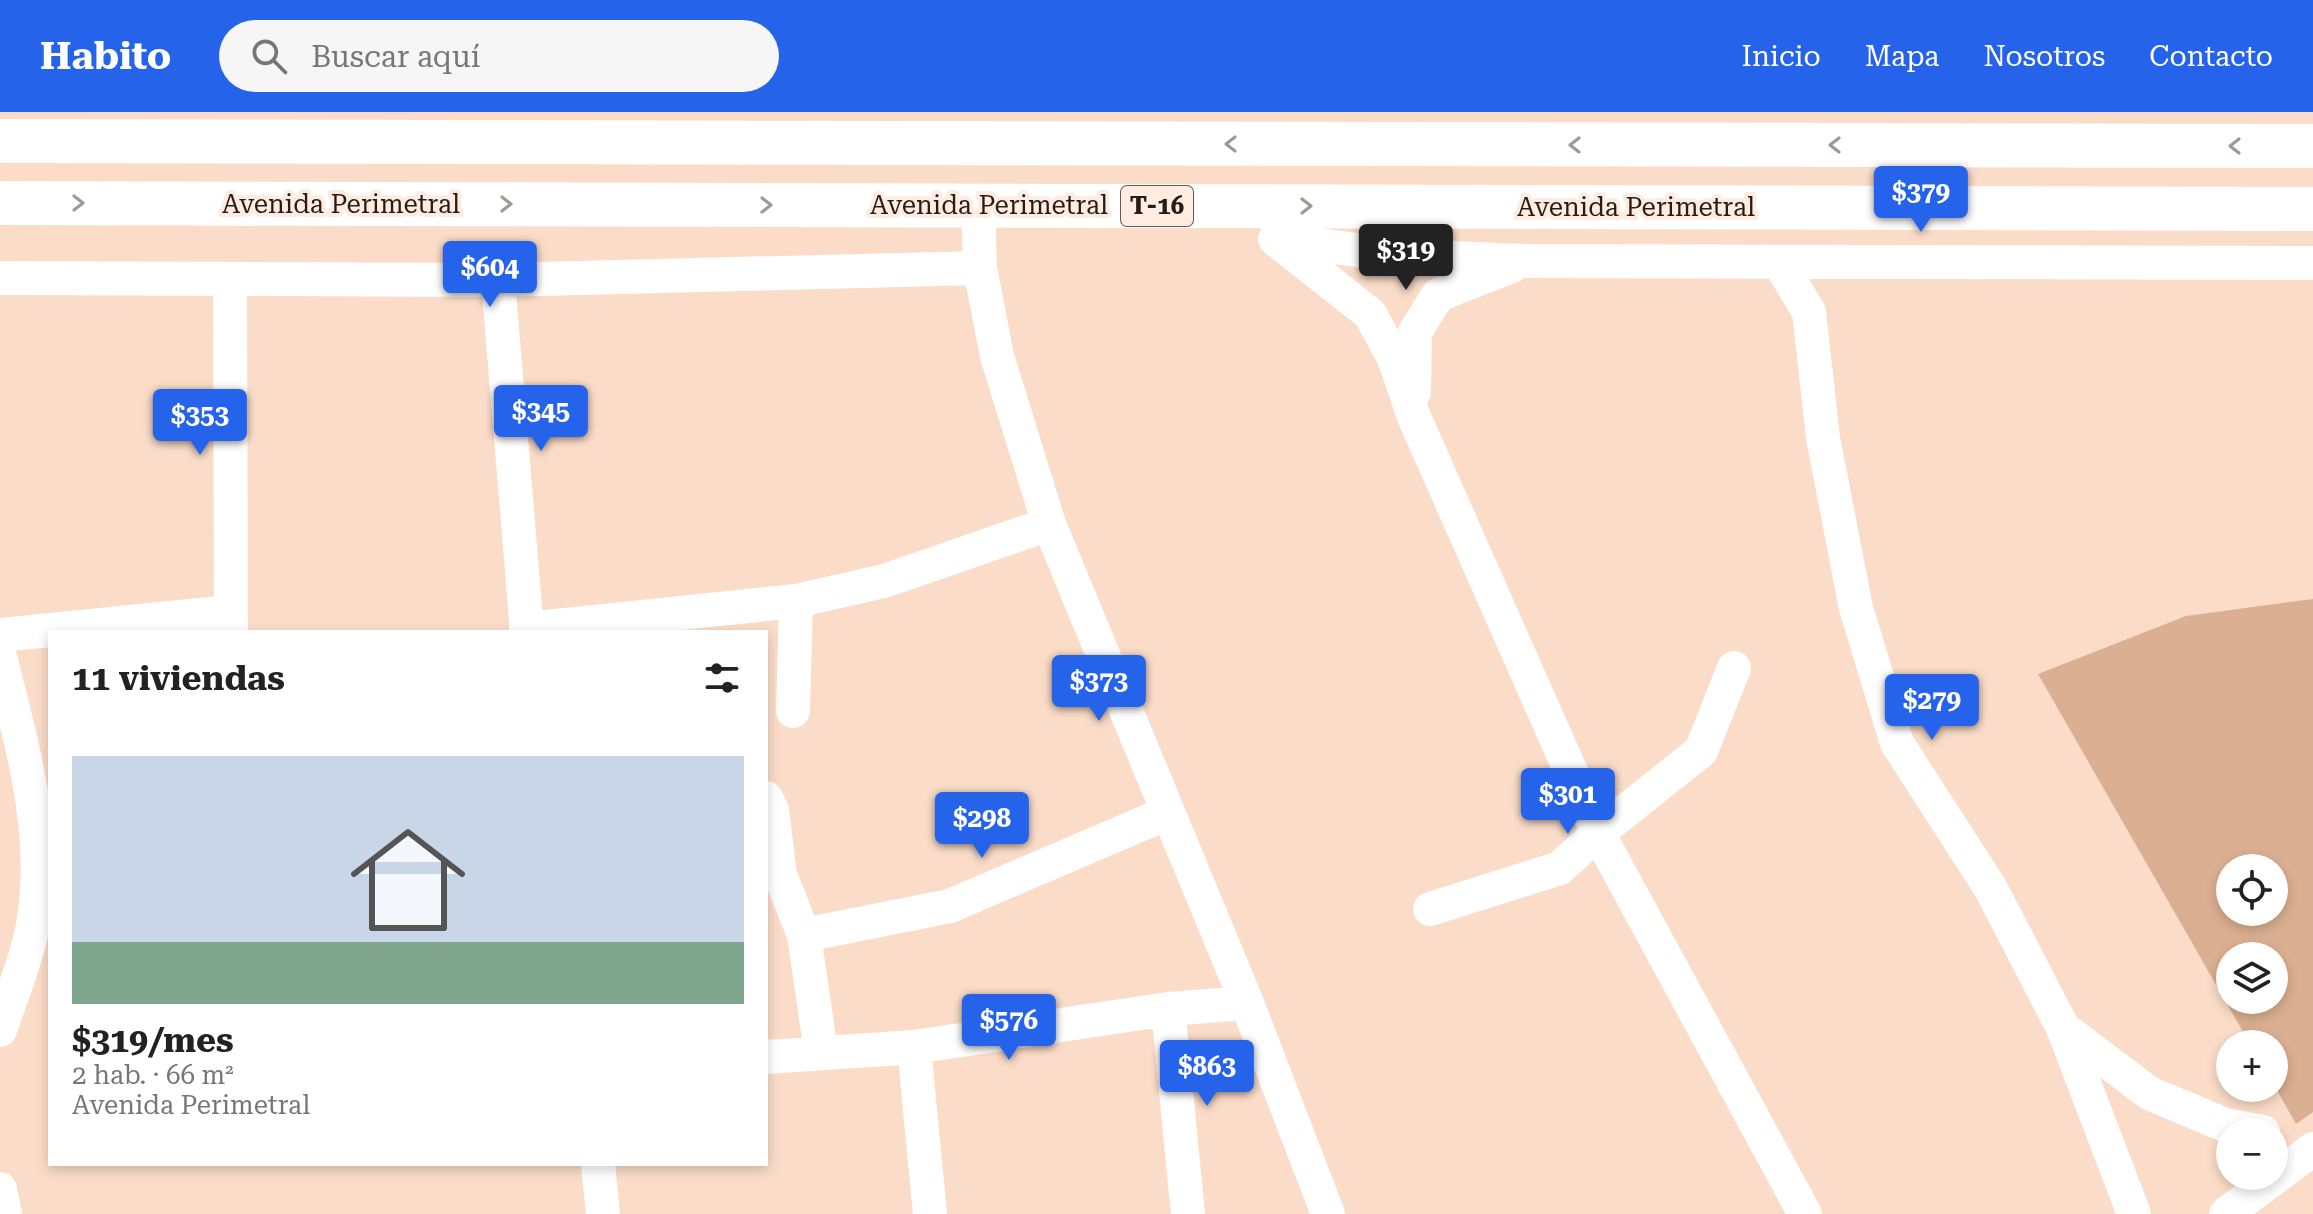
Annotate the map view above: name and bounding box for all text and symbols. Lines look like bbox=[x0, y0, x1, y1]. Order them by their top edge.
search box bbox=[219, 20, 779, 92]
text: Habito bbox=[40, 34, 171, 78]
icon: search bbox=[247, 34, 291, 78]
text: Buscar aquí bbox=[311, 39, 480, 74]
text: Inicio bbox=[1741, 40, 1821, 73]
text: Mapa bbox=[1865, 40, 1939, 73]
text: Nosotros bbox=[1983, 40, 2105, 73]
text: Contacto bbox=[2149, 40, 2273, 73]
one-way arrow bbox=[1224, 135, 1237, 153]
one-way arrow bbox=[1568, 136, 1581, 153]
one-way arrow bbox=[1828, 136, 1841, 154]
one-way arrow bbox=[2228, 137, 2241, 155]
pin: $379 bbox=[1874, 166, 1968, 234]
text: $379 bbox=[1892, 177, 1950, 207]
road number: T-16 bbox=[1121, 186, 1193, 226]
street label: Avenida Perimetral bbox=[222, 189, 460, 219]
street label: Avenida Perimetral bbox=[870, 190, 1108, 220]
street label: Avenida Perimetral bbox=[1517, 192, 1755, 222]
one-way arrow bbox=[72, 194, 85, 212]
one-way arrow bbox=[500, 195, 513, 213]
one-way arrow bbox=[760, 196, 773, 214]
one-way arrow bbox=[1300, 197, 1313, 215]
pin: $319 bbox=[1359, 224, 1453, 292]
text: $319 bbox=[1377, 235, 1435, 265]
pin: $604 bbox=[443, 241, 537, 309]
text: $604 bbox=[461, 252, 519, 282]
pin: $345 bbox=[494, 385, 588, 453]
pin: $353 bbox=[153, 389, 247, 457]
text: $345 bbox=[512, 396, 570, 426]
text: $353 bbox=[171, 400, 229, 430]
pin: $373 bbox=[1052, 655, 1146, 723]
icon: filters bbox=[700, 656, 744, 700]
text: 11 viviendas bbox=[72, 658, 285, 698]
text: $373 bbox=[1070, 666, 1128, 696]
pin: $279 bbox=[1885, 674, 1979, 742]
text: $279 bbox=[1903, 685, 1961, 715]
pin: $301 bbox=[1521, 768, 1615, 836]
text: $301 bbox=[1539, 779, 1597, 809]
pin: $298 bbox=[935, 792, 1029, 860]
text: $298 bbox=[953, 803, 1011, 833]
icon: home bbox=[336, 808, 480, 952]
map controls bbox=[2216, 854, 2288, 1190]
button: locate bbox=[2216, 854, 2288, 926]
button: layers bbox=[2216, 942, 2288, 1014]
pin: $576 bbox=[962, 994, 1056, 1062]
text: $576 bbox=[980, 1005, 1038, 1035]
text: $319/mes bbox=[72, 1020, 233, 1060]
button: + bbox=[2216, 1030, 2288, 1102]
pin: $863 bbox=[1160, 1040, 1254, 1108]
text: $863 bbox=[1178, 1051, 1236, 1081]
text: 2 hab. · 66 m² bbox=[72, 1060, 234, 1090]
text: Avenida Perimetral bbox=[72, 1090, 310, 1120]
button: − bbox=[2216, 1118, 2288, 1190]

